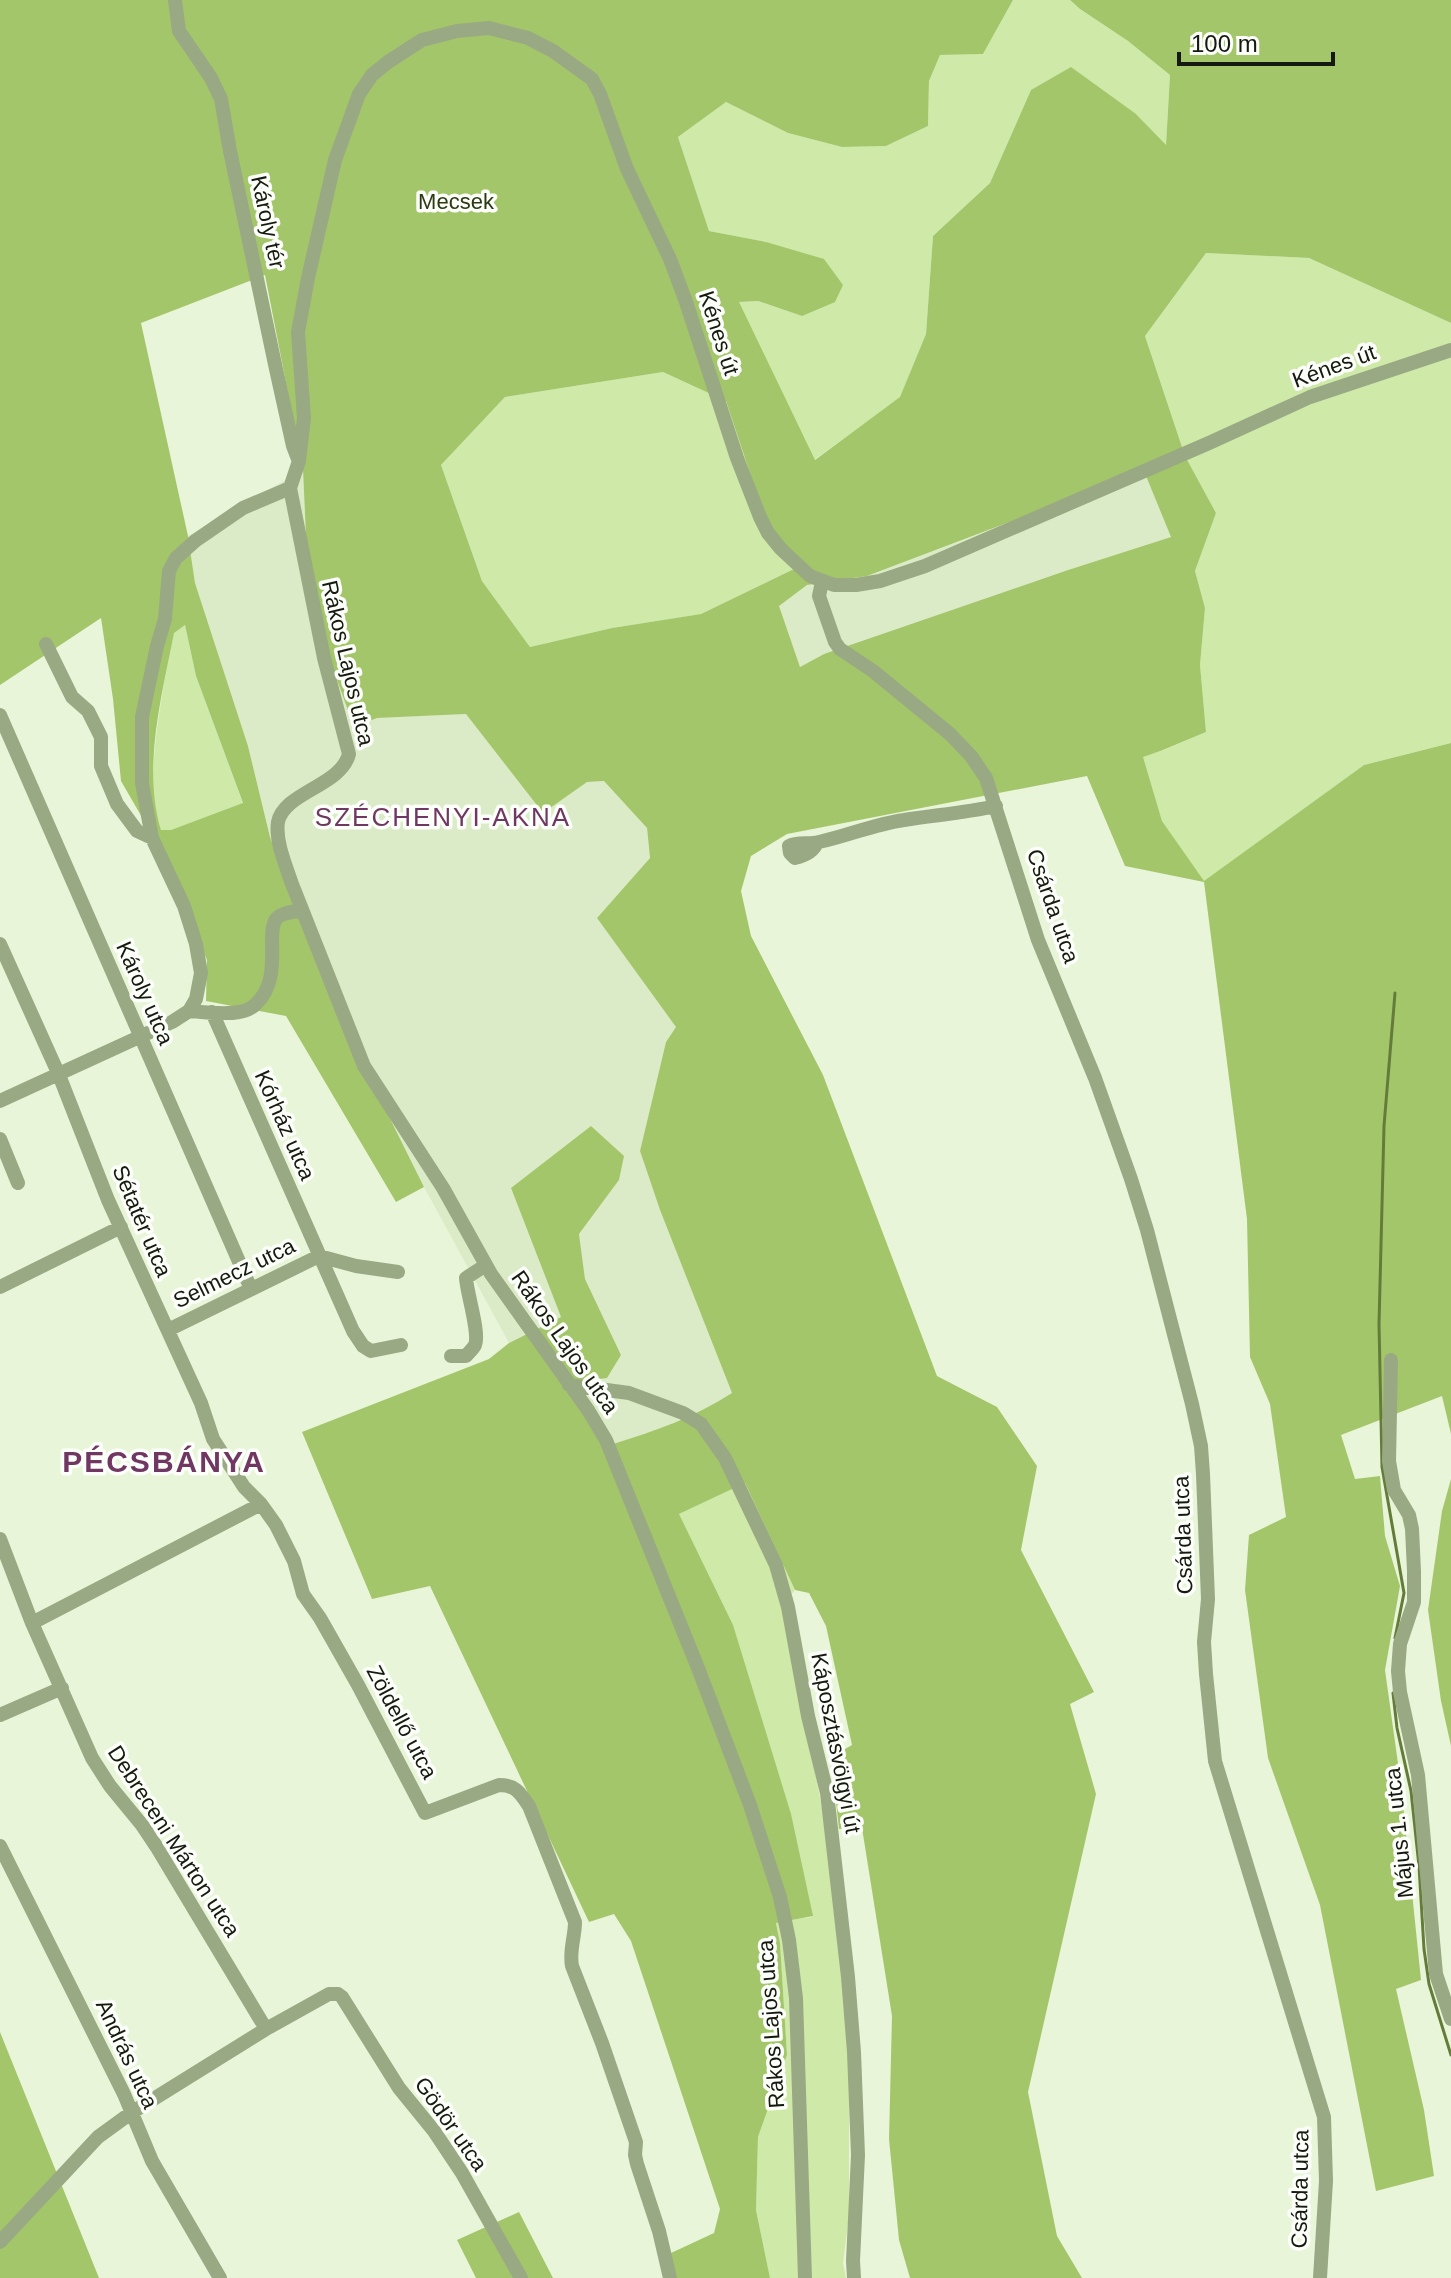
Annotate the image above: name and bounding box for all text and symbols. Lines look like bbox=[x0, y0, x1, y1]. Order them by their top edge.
scale bar bbox=[1179, 16, 1333, 66]
text: 100 m bbox=[1191, 30, 1258, 57]
street label: Károly tér bbox=[246, 173, 290, 271]
park label: Mecsek bbox=[418, 189, 495, 214]
street label: Kénes út bbox=[694, 288, 744, 378]
street label: Kénes út bbox=[1289, 339, 1379, 393]
street label: Rákos Lajos utca bbox=[317, 578, 379, 749]
district label: SZÉCHENYI-AKNA bbox=[315, 802, 571, 832]
street label: Csárda utca bbox=[1022, 846, 1084, 967]
street label: Károly utca bbox=[111, 938, 179, 1049]
street label: Kórház utca bbox=[250, 1066, 321, 1184]
street label: Sétatér utca bbox=[107, 1162, 177, 1281]
street label: Selmecz utca bbox=[169, 1232, 300, 1313]
street label: Rákos Lajos utca bbox=[506, 1266, 624, 1419]
district label: PÉCSBÁNYA bbox=[62, 1445, 266, 1478]
street label: Csárda utca bbox=[1168, 1475, 1198, 1595]
street label: Káposztásvölgyi út bbox=[806, 1651, 866, 1835]
street label: Zöldellő utca bbox=[362, 1661, 443, 1784]
street label: Debreceni Márton utca bbox=[103, 1741, 246, 1942]
street label: Május 1. utca bbox=[1380, 1766, 1418, 1899]
street label: Rákos Lajos utca bbox=[753, 1938, 789, 2109]
street label: András utca bbox=[91, 1996, 163, 2113]
street label: Gödör utca bbox=[410, 2072, 493, 2176]
street label: Csárda utca bbox=[1286, 2129, 1314, 2249]

